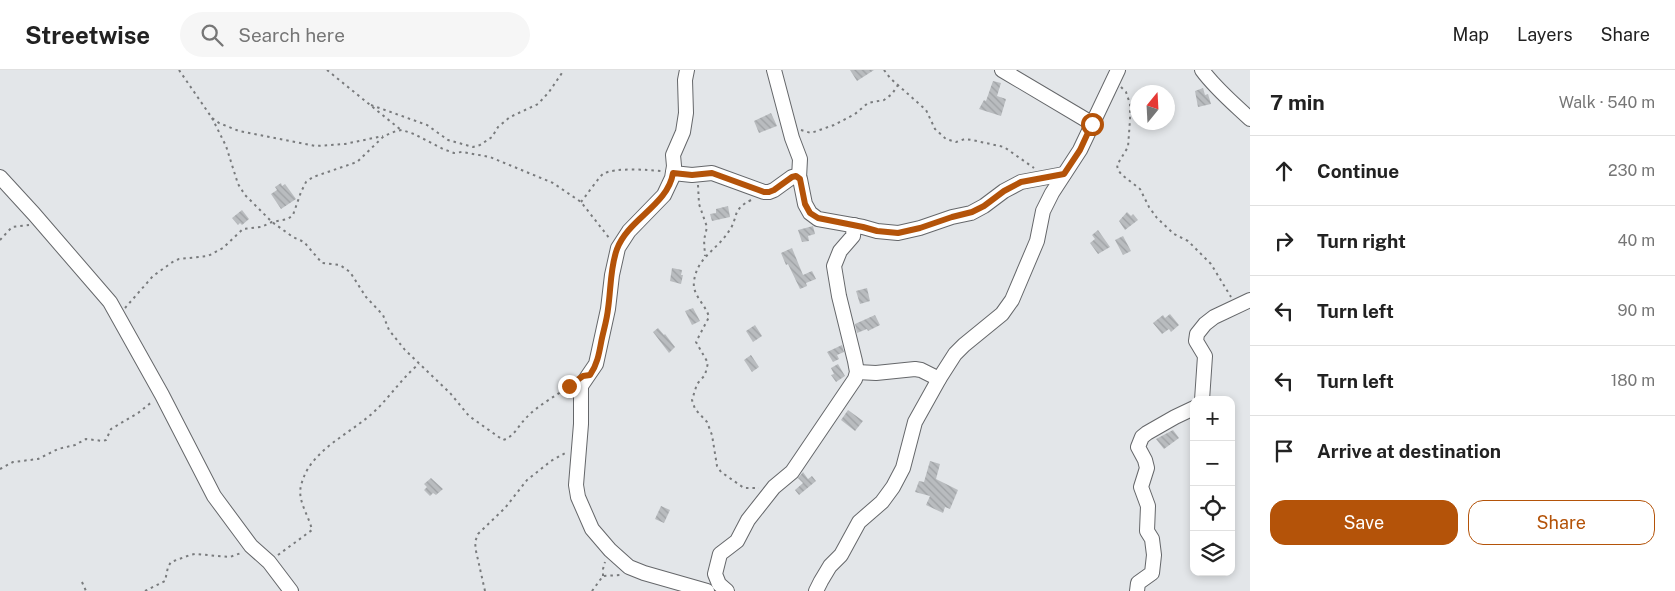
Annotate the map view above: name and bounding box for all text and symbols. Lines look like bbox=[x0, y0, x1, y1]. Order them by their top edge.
search box bbox=[180, 12, 530, 57]
text: Streetwise bbox=[25, 21, 150, 49]
icon: search bbox=[198, 21, 226, 49]
text: Search here bbox=[238, 24, 345, 46]
text: Map bbox=[1453, 24, 1489, 45]
text: Layers bbox=[1517, 24, 1573, 45]
text: Share bbox=[1601, 24, 1650, 45]
north arrow bbox=[1130, 85, 1175, 130]
text: 7 min bbox=[1270, 90, 1325, 115]
text: Walk · 540 m bbox=[1559, 93, 1655, 112]
route start bbox=[1081, 113, 1104, 136]
icon: ahead bbox=[1270, 157, 1298, 185]
text: Continue bbox=[1317, 160, 1399, 182]
text: 230 m bbox=[1608, 161, 1655, 180]
icon: right bbox=[1270, 227, 1298, 255]
text: Turn right bbox=[1317, 230, 1406, 252]
text: 40 m bbox=[1617, 231, 1655, 250]
icon: left bbox=[1270, 297, 1298, 325]
text: Turn left bbox=[1317, 300, 1394, 322]
text: 90 m bbox=[1618, 301, 1655, 320]
icon: left bbox=[1270, 367, 1298, 395]
text: Turn left bbox=[1317, 370, 1394, 392]
text: 180 m bbox=[1611, 371, 1655, 390]
route end bbox=[558, 375, 581, 398]
map controls bbox=[1190, 396, 1235, 576]
button: + bbox=[1190, 396, 1235, 441]
icon: arrive bbox=[1270, 437, 1298, 465]
text: Arrive at destination bbox=[1317, 440, 1501, 462]
button: − bbox=[1190, 441, 1235, 486]
button: locate bbox=[1190, 486, 1235, 531]
button: Save bbox=[1270, 500, 1458, 545]
button: Share bbox=[1468, 500, 1655, 545]
button: layers bbox=[1190, 531, 1235, 576]

